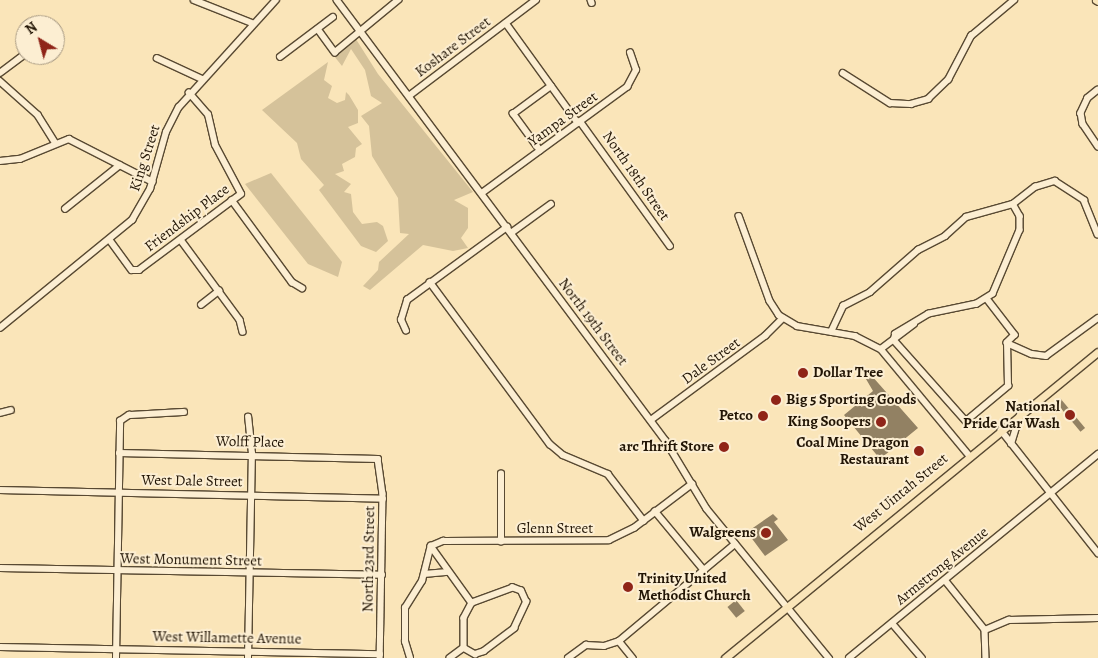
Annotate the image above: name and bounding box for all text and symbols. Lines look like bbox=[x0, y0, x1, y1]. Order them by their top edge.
street label: Koshare Street bbox=[412, 13, 494, 81]
north arrow bbox=[15, 15, 65, 65]
text: N bbox=[21, 18, 41, 39]
street label: Yampa Street bbox=[525, 88, 601, 150]
street label: King Street bbox=[126, 122, 164, 194]
street label: North 18th Street bbox=[599, 128, 673, 224]
street label: Friendship Place bbox=[141, 180, 233, 256]
street label: North 19th Street bbox=[554, 275, 632, 369]
street label: Dale Street bbox=[678, 334, 744, 388]
place label: Dollar Tree bbox=[813, 364, 883, 382]
marker: Dollar Tree bbox=[797, 367, 809, 379]
place label: Big 5 Sporting Goods bbox=[786, 391, 916, 409]
marker: Big 5 Sporting Goods bbox=[770, 394, 782, 406]
place label: National Pride Car Wash bbox=[963, 397, 1060, 432]
place label: Petco bbox=[719, 407, 753, 425]
marker: National Pride Car Wash bbox=[1064, 409, 1076, 421]
marker: Petco bbox=[757, 410, 769, 422]
place label: King Soopers bbox=[788, 413, 871, 431]
marker: King Soopers bbox=[875, 416, 887, 428]
street label: Wolff Place bbox=[216, 432, 284, 452]
place label: Coal Mine Dragon Restaurant bbox=[796, 433, 909, 468]
place label: arc Thrift Store bbox=[619, 438, 714, 456]
marker: arc Thrift Store bbox=[718, 441, 730, 453]
marker: Coal Mine Dragon Restaurant bbox=[913, 445, 925, 457]
street label: West Uintah Street bbox=[850, 450, 952, 536]
street label: West Dale Street bbox=[141, 471, 243, 491]
street label: North 23rd Street bbox=[359, 506, 379, 612]
street label: Glenn Street bbox=[517, 520, 593, 538]
street label: Armstrong Avenue bbox=[892, 523, 992, 609]
place label: Walgreens bbox=[689, 524, 756, 542]
marker: Walgreens bbox=[760, 527, 772, 539]
street label: West Monument Street bbox=[120, 550, 262, 570]
place label: Trinity United Methodist Church bbox=[638, 569, 751, 604]
marker: Trinity United Methodist Church bbox=[622, 581, 634, 593]
street label: West Willamette Avenue bbox=[152, 628, 302, 648]

